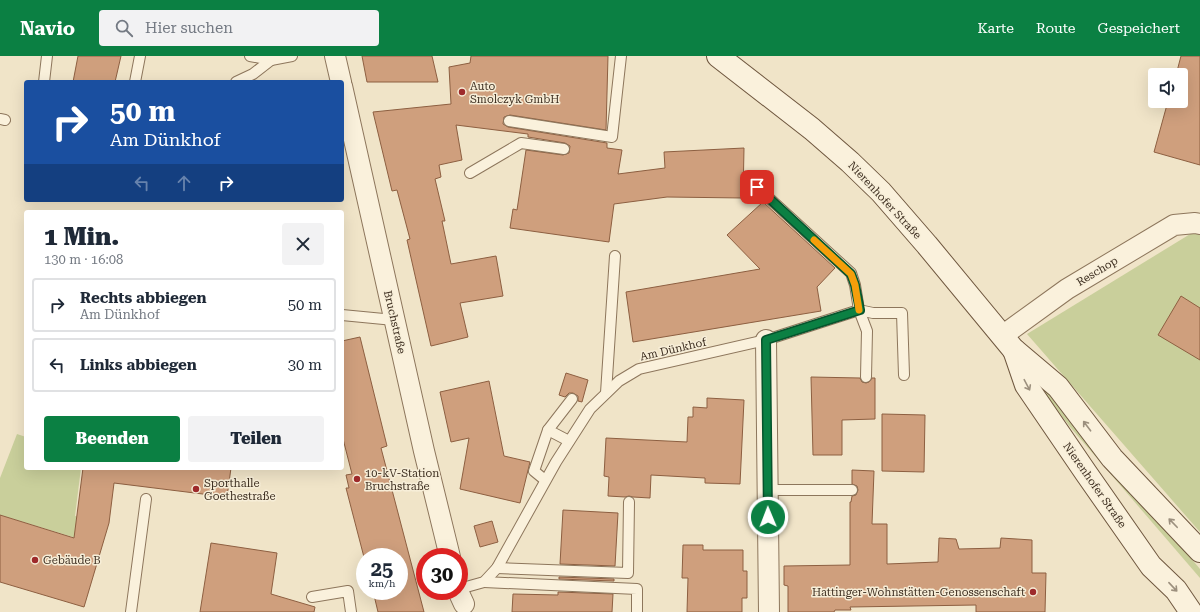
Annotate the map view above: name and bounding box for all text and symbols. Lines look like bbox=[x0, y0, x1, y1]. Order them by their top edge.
search box bbox=[99, 10, 379, 46]
text: Navio bbox=[20, 17, 75, 40]
icon: search bbox=[113, 17, 135, 39]
text: Hier suchen bbox=[145, 19, 233, 37]
text: Karte bbox=[978, 20, 1014, 36]
text: Route bbox=[1036, 20, 1076, 36]
text: Gespeichert bbox=[1098, 20, 1180, 36]
map controls bbox=[1148, 68, 1188, 108]
button: sound bbox=[1148, 68, 1188, 108]
place label: Auto Smolczyk GmbH bbox=[470, 80, 559, 106]
marker: Auto Smolczyk GmbH bbox=[457, 87, 467, 97]
text: 50 m bbox=[110, 95, 175, 128]
icon: right bbox=[44, 96, 96, 148]
text: Am Dünkhof bbox=[110, 129, 220, 150]
street label: Nierenhofer Straße bbox=[845, 159, 924, 242]
pin bbox=[740, 170, 774, 204]
icon: left bbox=[131, 172, 153, 194]
icon: ahead bbox=[173, 172, 195, 194]
icon: right bbox=[215, 172, 237, 194]
icon: arrive bbox=[746, 176, 768, 198]
text: 1 Min. bbox=[44, 223, 119, 251]
button: close bbox=[282, 223, 324, 265]
text: 130 m · 16:08 bbox=[44, 252, 123, 267]
street label: Reschop bbox=[1074, 254, 1120, 289]
text: Rechts abbiegen bbox=[80, 289, 207, 307]
street label: Bruchstraße bbox=[381, 289, 408, 355]
icon: right bbox=[46, 294, 68, 316]
text: 50 m bbox=[288, 296, 322, 314]
text: Am Dünkhof bbox=[80, 307, 160, 322]
street label: Am Dünkhof bbox=[639, 335, 708, 363]
icon: left bbox=[46, 354, 68, 376]
text: Links abbiegen bbox=[80, 356, 197, 374]
text: 30 m bbox=[288, 356, 322, 374]
one-way arrow bbox=[1024, 379, 1031, 391]
button: Beenden bbox=[44, 416, 180, 462]
button: Teilen bbox=[188, 416, 324, 462]
one-way arrow bbox=[1083, 420, 1091, 431]
street label: Nierenhofer Straße bbox=[1060, 440, 1129, 530]
place label: 10-kV-Station Bruchstraße bbox=[365, 467, 439, 493]
marker: 10-kV-Station Bruchstraße bbox=[352, 474, 362, 484]
place label: Sporthalle Goethestraße bbox=[204, 477, 275, 503]
marker: Sporthalle Goethestraße bbox=[191, 484, 201, 494]
position arrow bbox=[747, 496, 789, 538]
one-way arrow bbox=[1168, 518, 1178, 528]
speed limit sign: 30 bbox=[416, 548, 468, 600]
place label: Gebäude B bbox=[43, 554, 101, 567]
marker: Gebäude B bbox=[30, 555, 40, 565]
text: 25 bbox=[371, 557, 393, 581]
text: km/h bbox=[369, 578, 395, 589]
one-way arrow bbox=[1168, 582, 1177, 592]
place label: Hattinger-Wohnstätten-Genossenschaft bbox=[812, 586, 1025, 599]
marker: Hattinger-Wohnstätten-Genossenschaft bbox=[1028, 587, 1038, 597]

